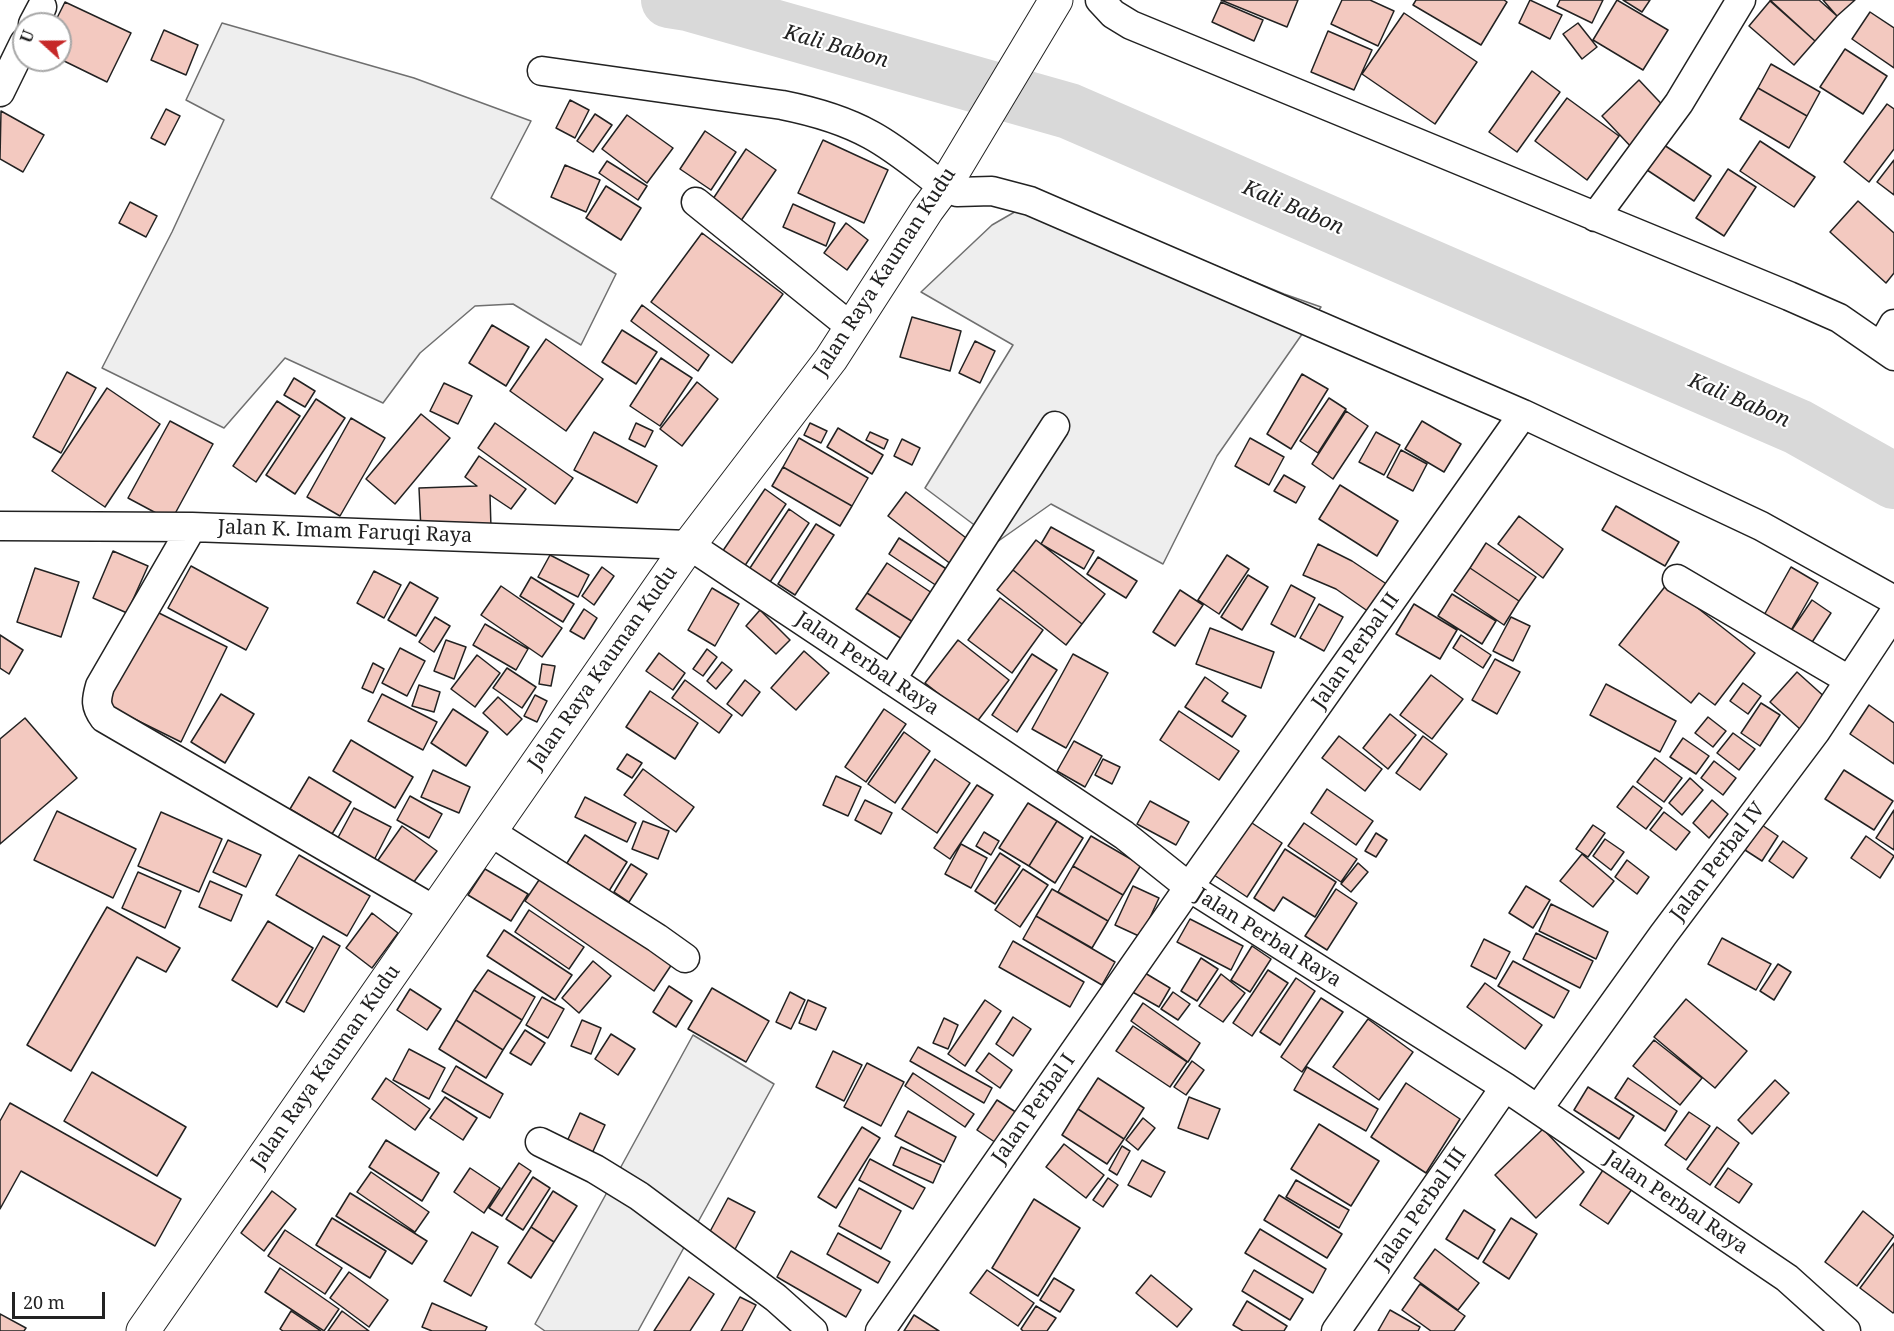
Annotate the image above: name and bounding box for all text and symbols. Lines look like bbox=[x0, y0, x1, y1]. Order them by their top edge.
north arrow bbox=[12, 12, 72, 72]
water label: Kali Babon bbox=[781, 20, 891, 74]
text: U bbox=[15, 27, 39, 46]
street label: Jalan Raya Kauman Kudu bbox=[809, 163, 961, 381]
water label: Kali Babon bbox=[1239, 175, 1347, 241]
water label: Kali Babon bbox=[1685, 368, 1793, 434]
street label: Jalan K. Imam Faruqi Raya bbox=[217, 516, 473, 548]
street label: Jalan Raya Kauman Kudu bbox=[523, 562, 683, 774]
street label: Jalan Perbal II bbox=[1307, 589, 1405, 713]
street label: Jalan Perbal Raya bbox=[791, 607, 943, 721]
street label: Jalan Perbal IV bbox=[1666, 798, 1770, 926]
street label: Jalan Perbal Raya bbox=[1191, 883, 1345, 993]
street label: Jalan Raya Kauman Kudu bbox=[246, 961, 406, 1173]
street label: Jalan Perbal I bbox=[987, 1050, 1081, 1168]
street label: Jalan Perbal III bbox=[1370, 1143, 1472, 1275]
street label: Jalan Perbal Raya bbox=[1600, 1146, 1752, 1260]
scale bar bbox=[15, 1280, 108, 1318]
text: 20 m bbox=[23, 1290, 65, 1314]

